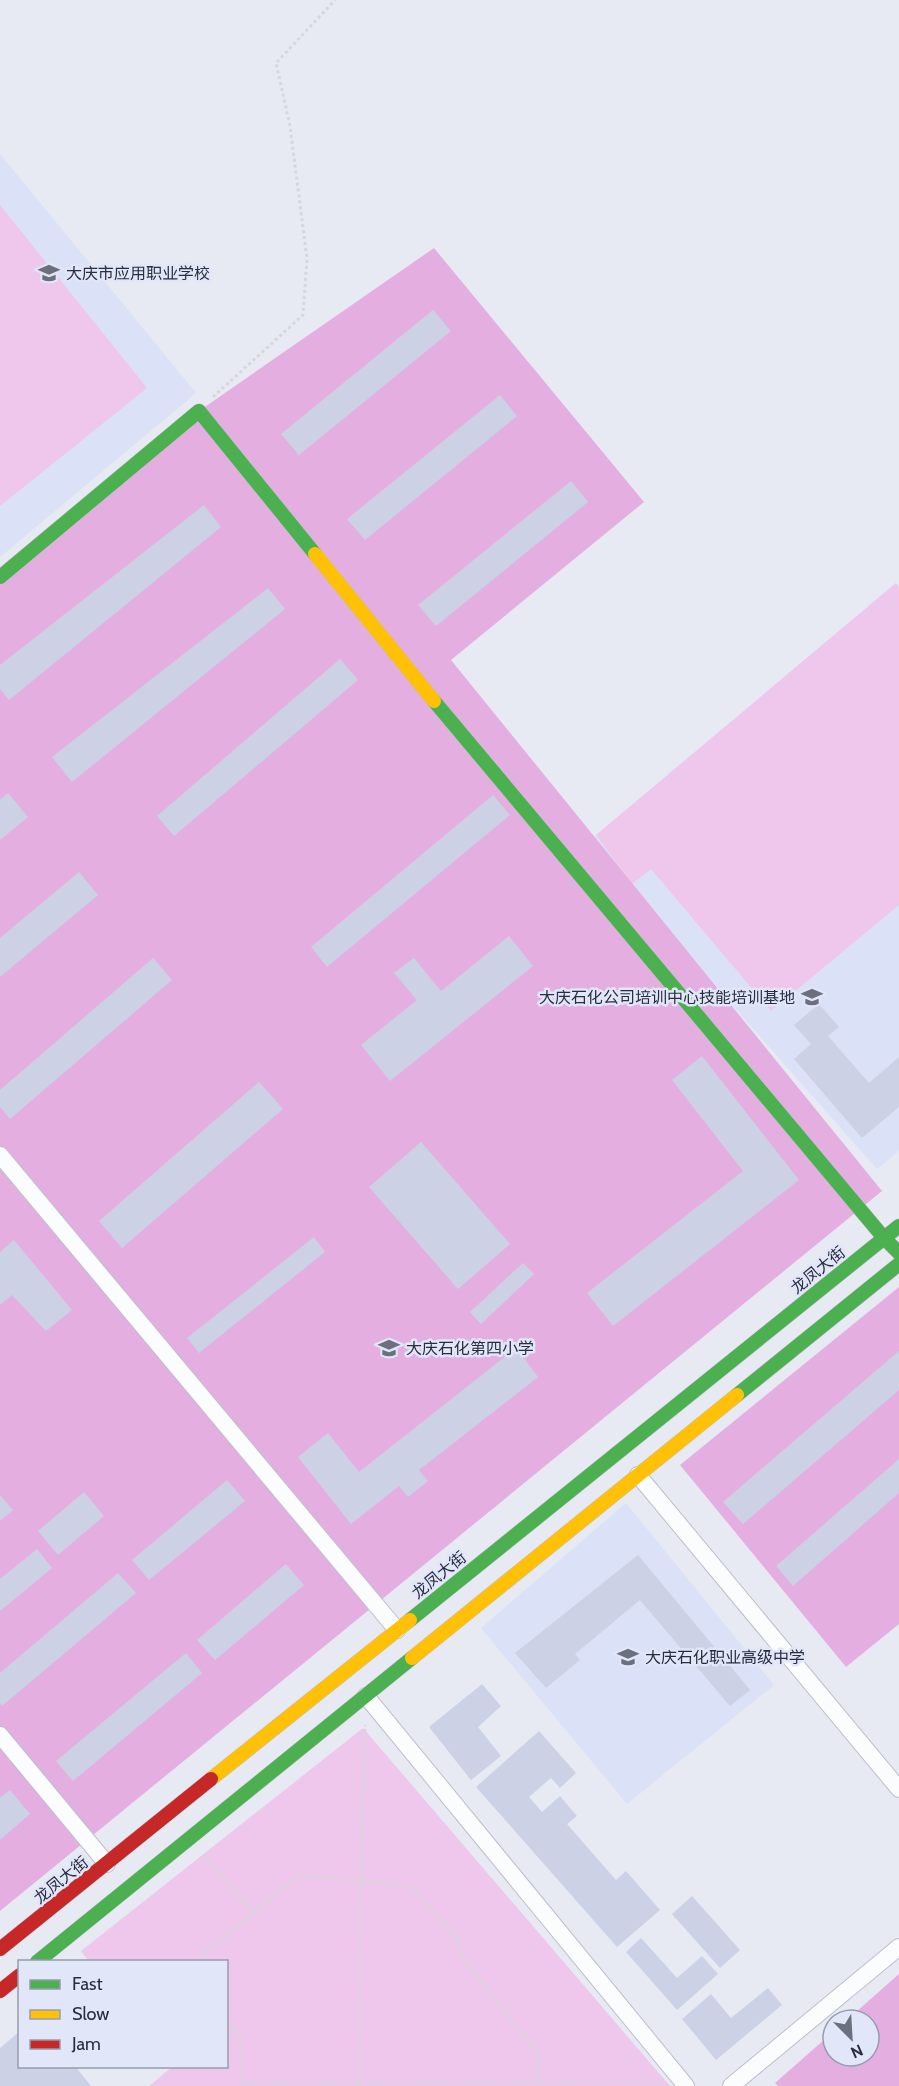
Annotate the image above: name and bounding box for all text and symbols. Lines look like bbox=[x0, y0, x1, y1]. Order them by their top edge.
school or university icon: 大庆市应用职业学校 bbox=[37, 261, 61, 285]
place label: 大庆市应用职业学校 bbox=[66, 264, 210, 283]
school or university icon: 大庆石化公司培训中心技能培训基地 bbox=[800, 985, 824, 1009]
place label: 大庆石化公司培训中心技能培训基地 bbox=[539, 988, 795, 1007]
street label: 龙凤大街 bbox=[787, 1242, 849, 1298]
school or university icon: 大庆石化第四小学 bbox=[377, 1336, 401, 1360]
place label: 大庆石化第四小学 bbox=[406, 1339, 534, 1358]
street label: 龙凤大街 bbox=[408, 1547, 470, 1603]
school or university icon: 大庆石化职业高级中学 bbox=[616, 1645, 640, 1669]
place label: 大庆石化职业高级中学 bbox=[645, 1648, 805, 1667]
street label: 龙凤大街 bbox=[30, 1852, 92, 1908]
legend bbox=[18, 1960, 228, 2068]
text: Fast bbox=[72, 1973, 103, 1995]
text: Slow bbox=[72, 2003, 109, 2025]
north arrow bbox=[821, 2008, 881, 2068]
text: Jam bbox=[71, 2033, 101, 2055]
text: N bbox=[848, 2040, 866, 2062]

